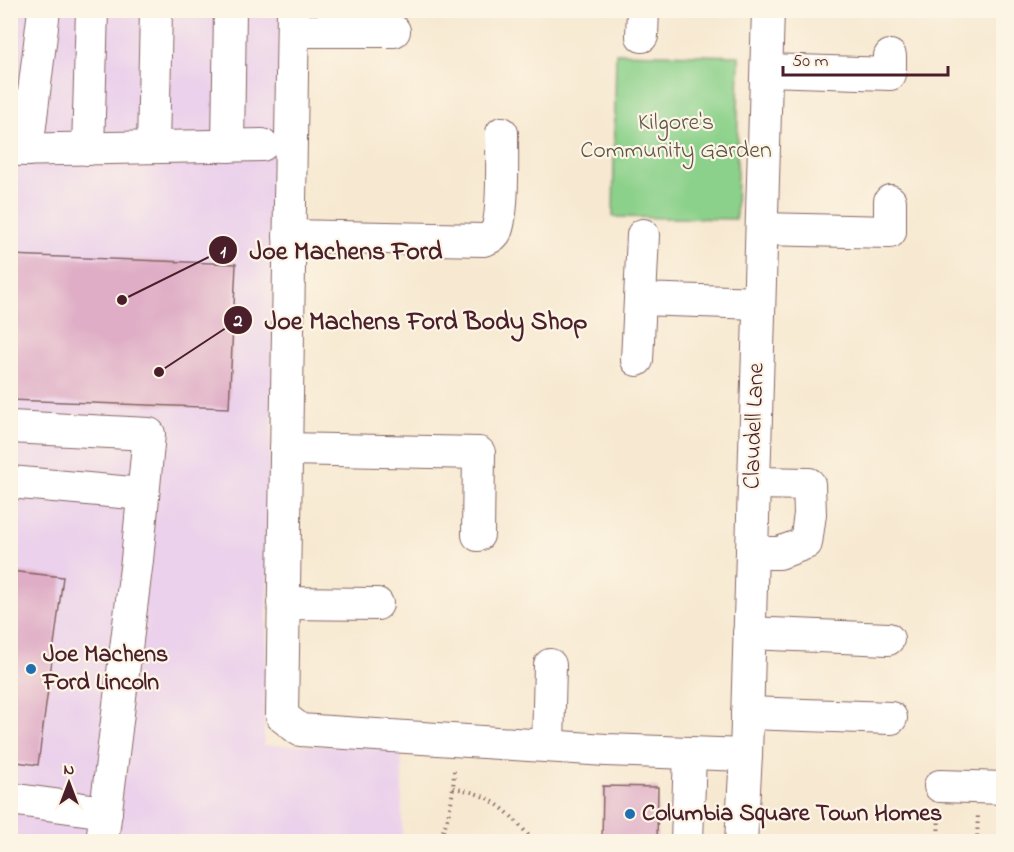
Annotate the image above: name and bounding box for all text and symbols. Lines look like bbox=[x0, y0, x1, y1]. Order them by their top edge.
scale bar bbox=[783, 39, 948, 77]
text: 50 m bbox=[792, 49, 829, 75]
park label: Kilgore's Community Garden bbox=[580, 106, 772, 170]
callout: Joe Machens Ford bbox=[208, 228, 455, 272]
text: Joe Machens Ford bbox=[250, 234, 443, 272]
text: 1 bbox=[220, 240, 226, 266]
callout: Joe Machens Ford Body Shop bbox=[223, 298, 600, 342]
text: Joe Machens Ford Body Shop bbox=[265, 304, 587, 342]
text: 2 bbox=[233, 309, 243, 335]
street label: Claudell Lane bbox=[735, 362, 775, 490]
place label: Joe Machens Ford Lincoln bbox=[42, 638, 168, 701]
marker: Joe Machens Ford Lincoln bbox=[24, 662, 38, 676]
north arrow bbox=[39, 753, 99, 813]
text: N bbox=[64, 758, 75, 782]
place label: Columbia Square Town Homes bbox=[642, 797, 942, 832]
marker: Columbia Square Town Homes bbox=[623, 807, 637, 821]

